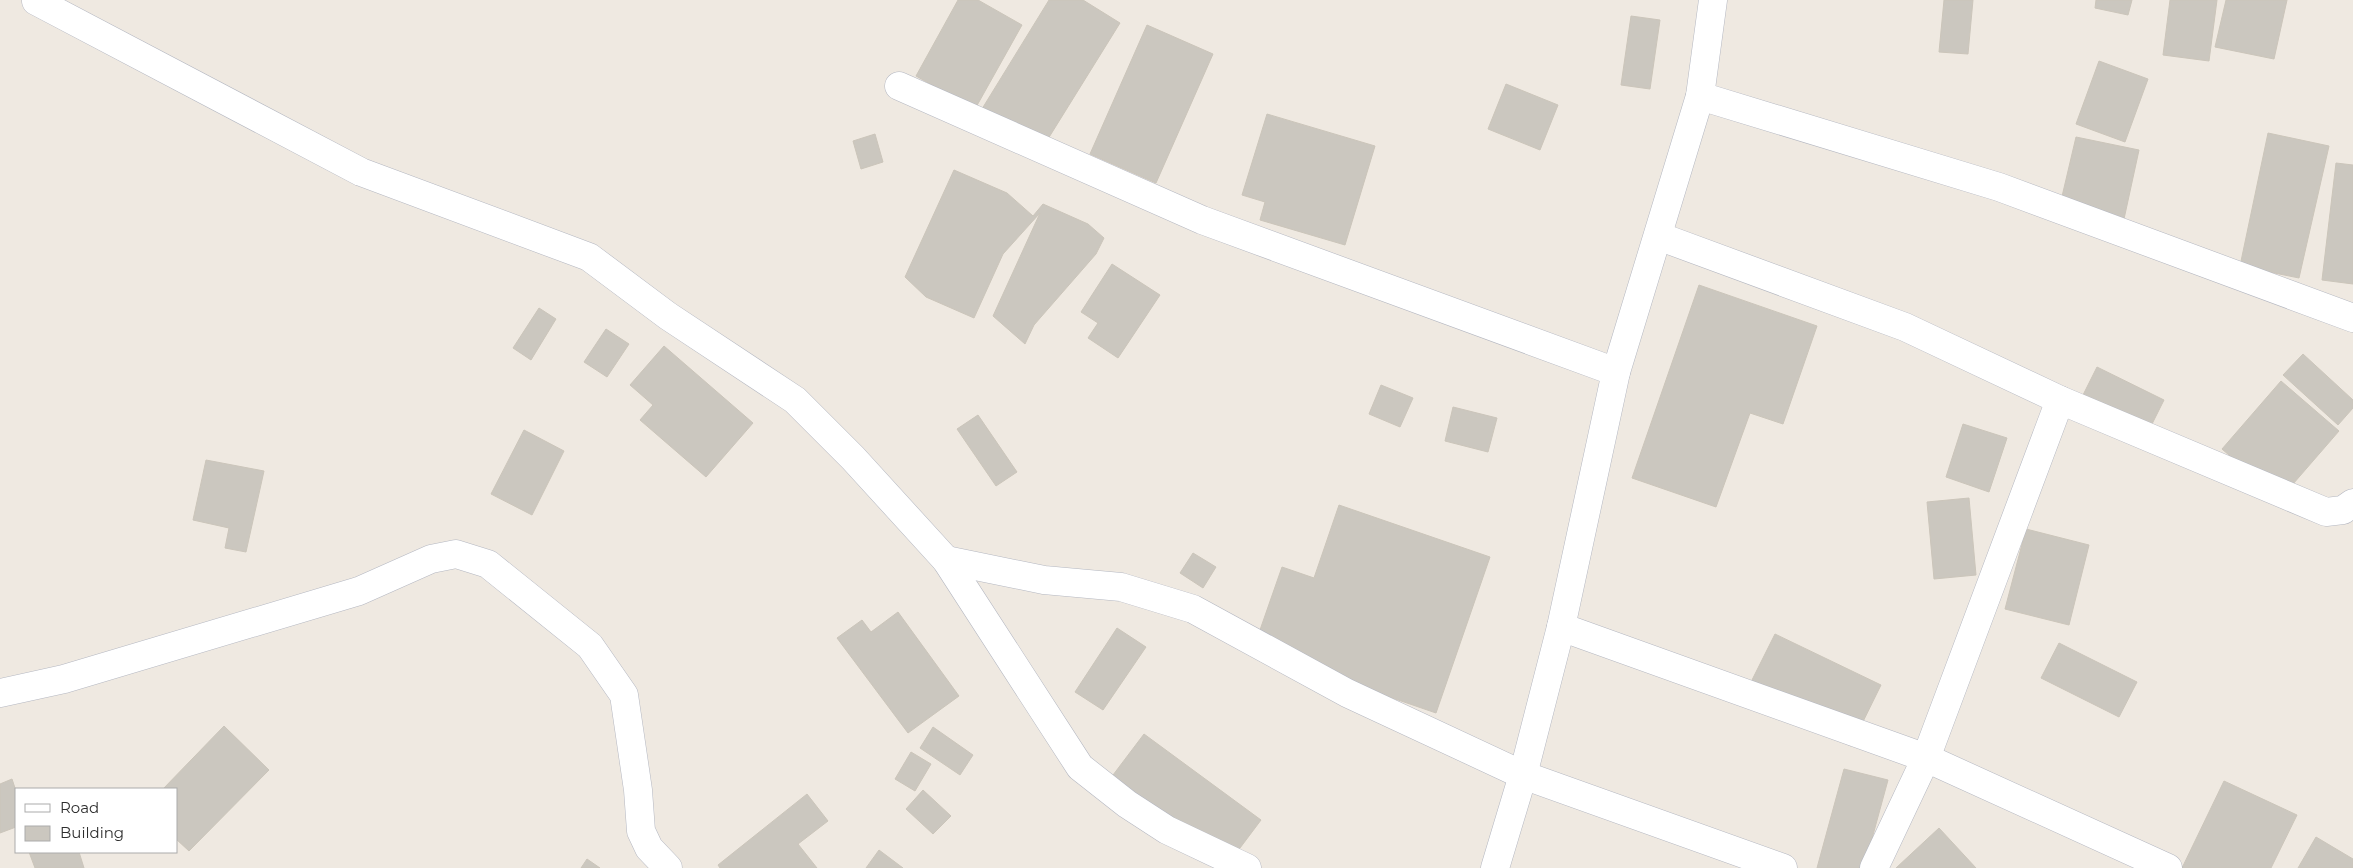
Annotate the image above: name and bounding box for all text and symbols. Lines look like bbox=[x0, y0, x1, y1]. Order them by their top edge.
legend bbox=[15, 788, 178, 853]
text: Road bbox=[60, 798, 99, 817]
text: Building bbox=[60, 823, 124, 842]

